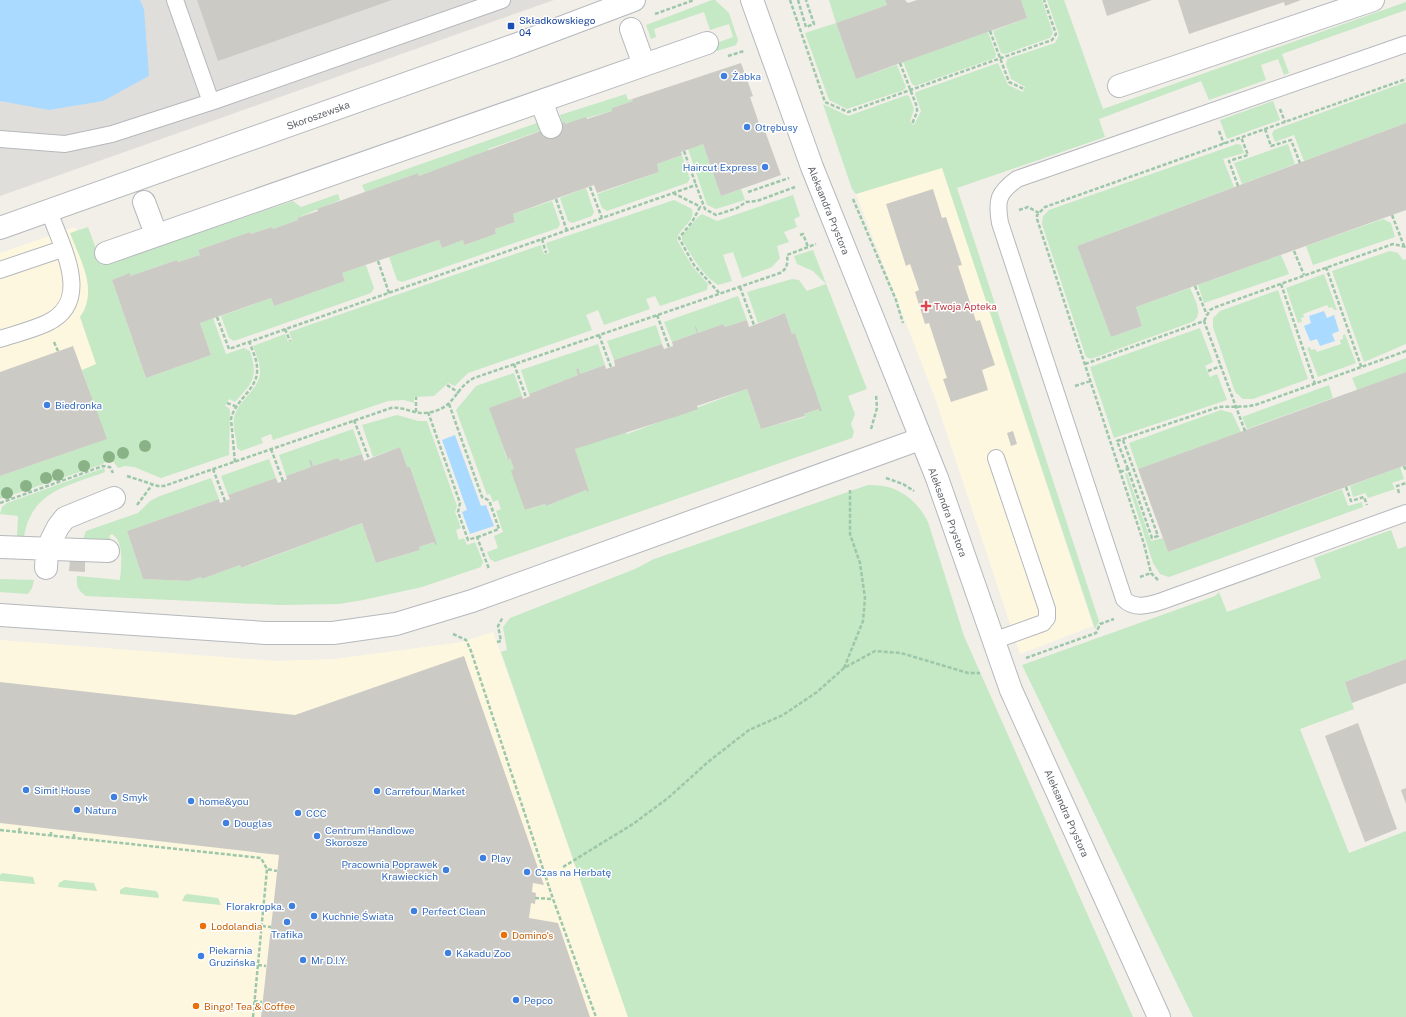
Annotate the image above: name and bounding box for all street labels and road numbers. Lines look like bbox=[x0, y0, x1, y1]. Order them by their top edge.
street label: Skoroszewska bbox=[285, 98, 351, 132]
street label: Aleksandra Prystora bbox=[806, 164, 852, 256]
street label: Aleksandra Prystora bbox=[926, 466, 970, 558]
street label: Aleksandra Prystora bbox=[1042, 767, 1092, 859]

